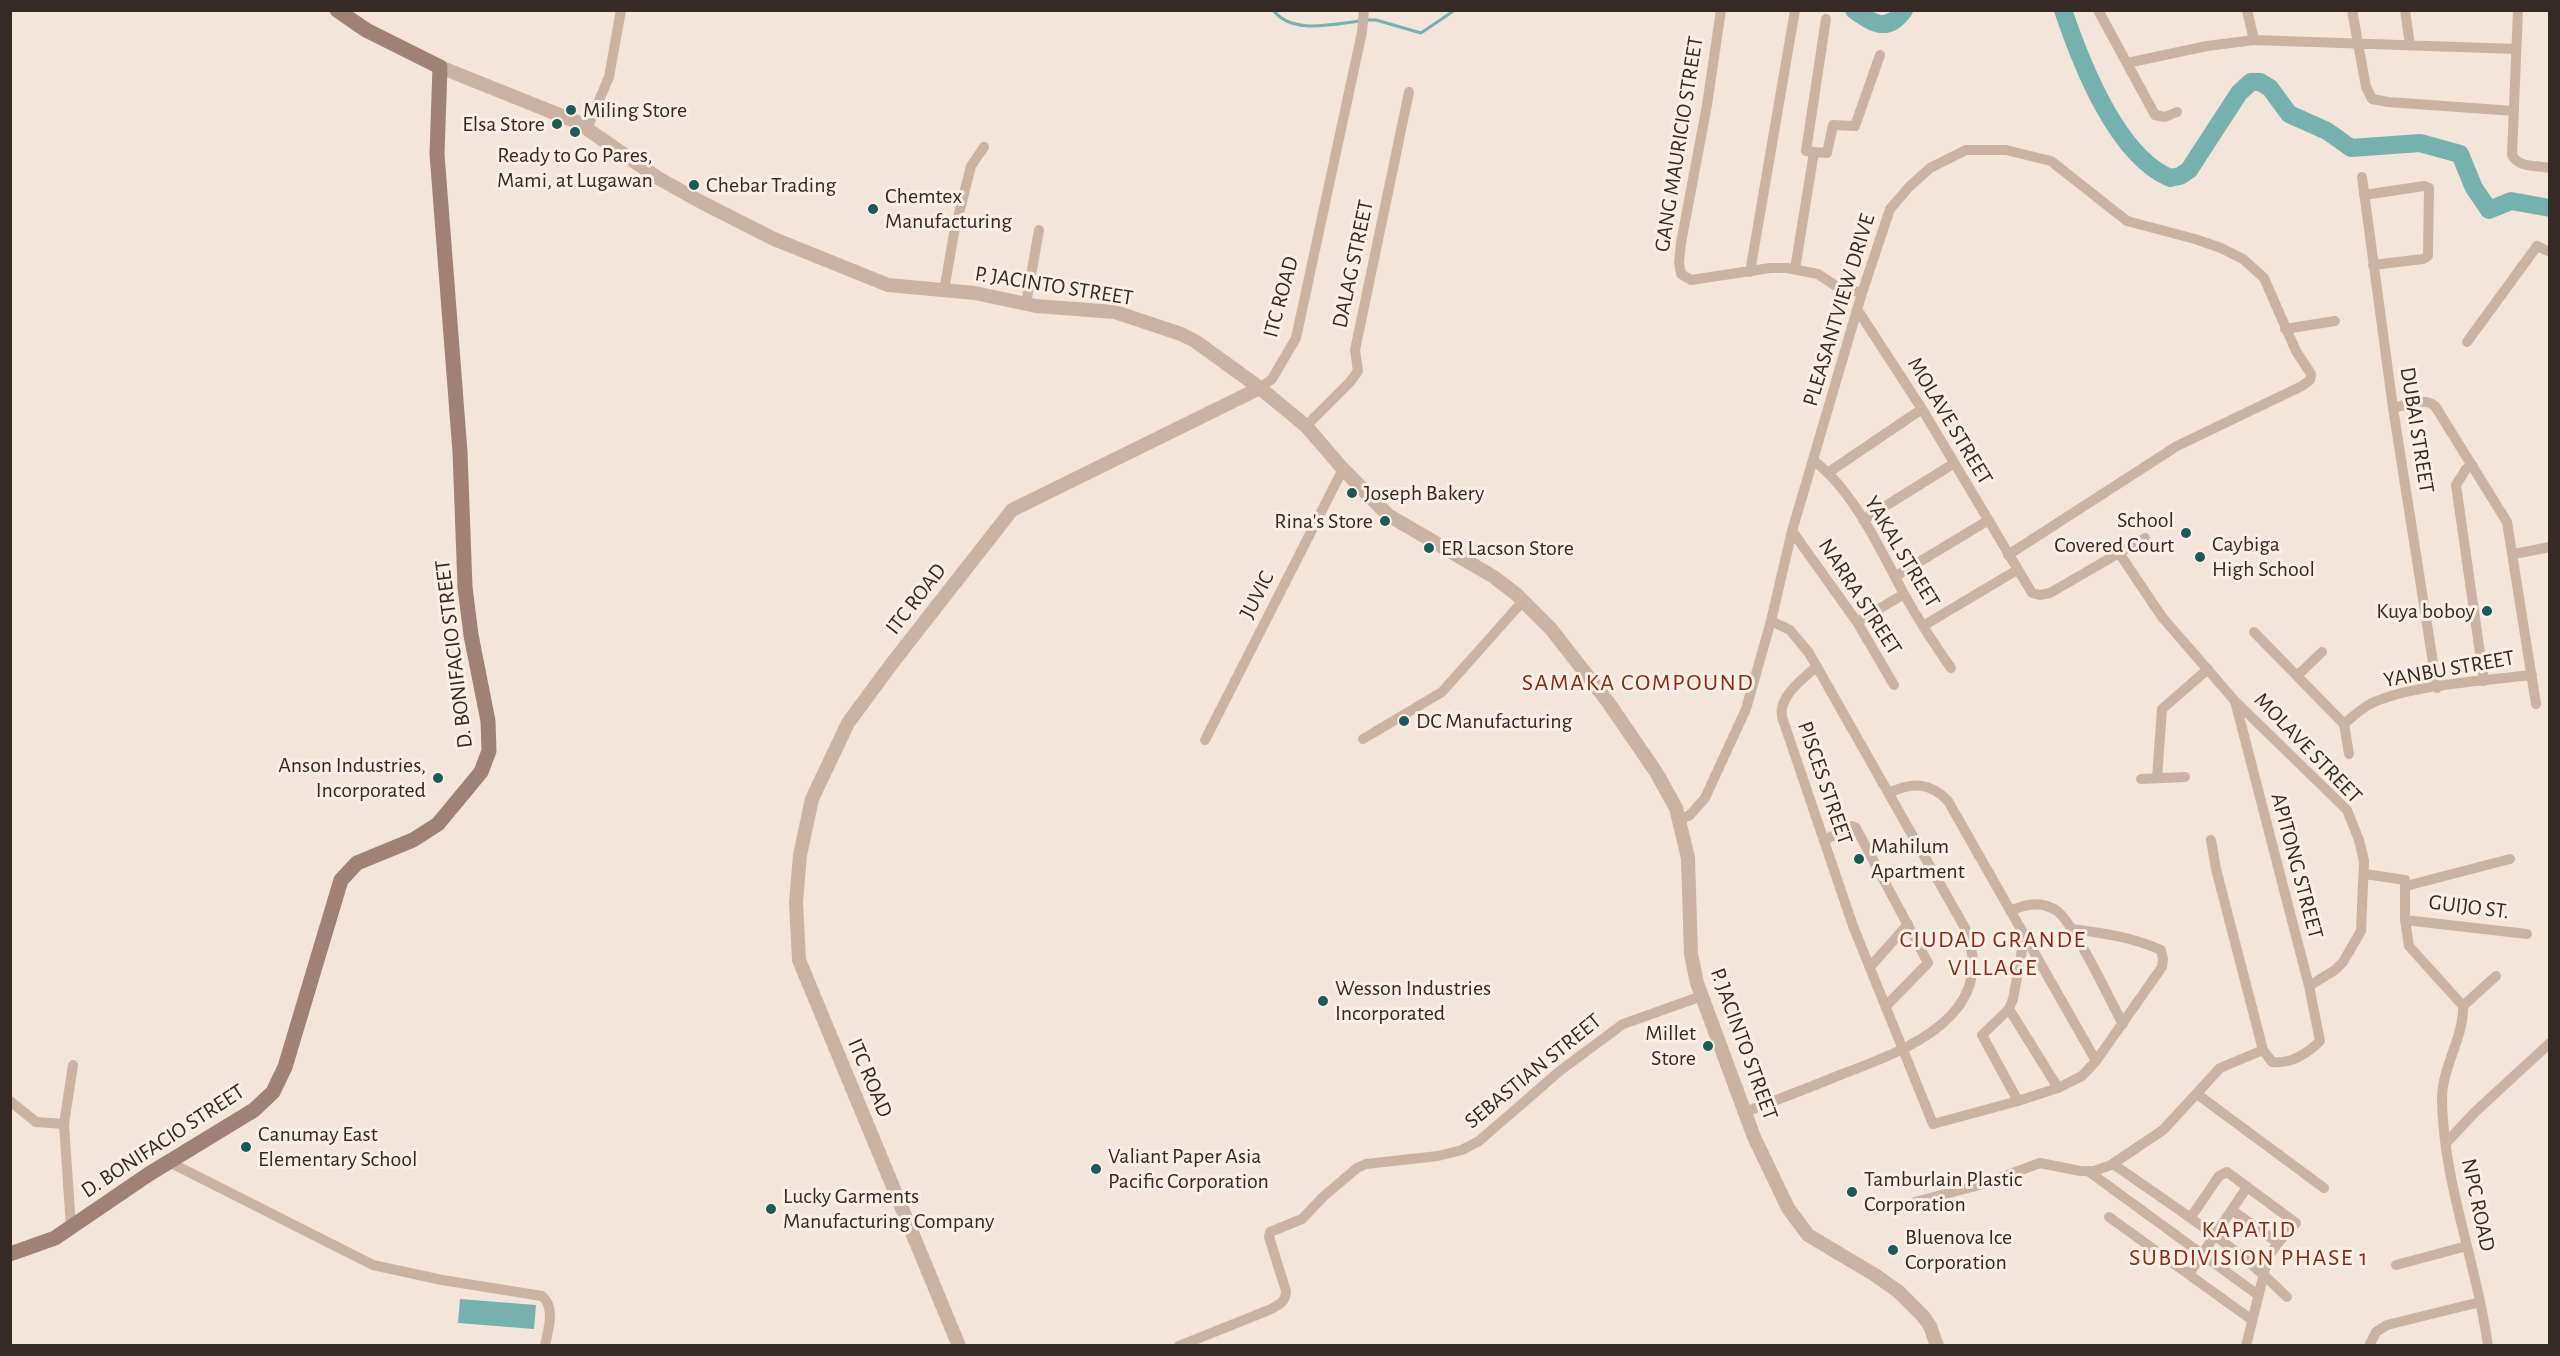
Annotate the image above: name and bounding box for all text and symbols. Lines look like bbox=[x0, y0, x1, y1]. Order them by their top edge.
street label: GANG MAURICIO STREET bbox=[1649, 34, 1709, 254]
place label: Miling Store bbox=[583, 97, 687, 123]
marker: Miling Store bbox=[564, 103, 578, 117]
place label: Elsa Store bbox=[462, 111, 545, 137]
marker: Elsa Store bbox=[550, 117, 564, 131]
marker: Ready to Go Pares, Mami, at Lugawan bbox=[568, 125, 582, 139]
place label: Ready to Go Pares, Mami, at Lugawan bbox=[497, 142, 653, 194]
place label: Chebar Trading bbox=[706, 172, 836, 198]
marker: Chebar Trading bbox=[687, 178, 701, 192]
place label: Chemtex Manufacturing bbox=[885, 183, 1012, 234]
street label: DALAG STREET bbox=[1327, 198, 1379, 330]
marker: Chemtex Manufacturing bbox=[866, 202, 880, 216]
street label: PLEASANTVIEW DRIVE bbox=[1797, 211, 1881, 409]
street label: ITC ROAD bbox=[1257, 253, 1305, 341]
street label: P. JACINTO STREET bbox=[973, 260, 1135, 312]
street label: MOLAVE STREET bbox=[1902, 352, 1998, 490]
street label: DUBAI STREET bbox=[2394, 365, 2440, 495]
place label: Joseph Bakery bbox=[1364, 480, 1484, 506]
marker: Joseph Bakery bbox=[1345, 486, 1359, 500]
street label: YAKAL STREET bbox=[1858, 491, 1946, 613]
place label: School Covered Court bbox=[2054, 507, 2174, 558]
place label: Rina's Store bbox=[1274, 508, 1373, 534]
marker: Rina's Store bbox=[1378, 514, 1392, 528]
marker: School Covered Court bbox=[2179, 526, 2193, 540]
place label: Caybiga High School bbox=[2212, 531, 2315, 582]
street label: NARRA STREET bbox=[1813, 534, 1907, 660]
place label: ER Lacson Store bbox=[1441, 535, 1574, 561]
marker: ER Lacson Store bbox=[1422, 541, 1436, 555]
marker: Caybiga High School bbox=[2193, 550, 2207, 564]
street label: D. BONIFACIO STREET bbox=[429, 558, 479, 750]
street label: ITC ROAD bbox=[880, 558, 952, 640]
street label: JUVIC bbox=[1234, 567, 1280, 623]
place label: Kuya boboy bbox=[2376, 598, 2475, 624]
marker: Kuya boboy bbox=[2480, 604, 2494, 618]
street label: YANBU STREET bbox=[2381, 644, 2517, 694]
district label: SAMAKA COMPOUND bbox=[1522, 669, 1754, 697]
street label: MOLAVE STREET bbox=[2248, 687, 2368, 809]
place label: DC Manufacturing bbox=[1416, 708, 1572, 734]
marker: DC Manufacturing bbox=[1397, 714, 1411, 728]
street label: PISCES STREET bbox=[1792, 718, 1858, 848]
place label: Anson Industries, Incorporated bbox=[278, 752, 426, 804]
marker: Anson Industries, Incorporated bbox=[431, 771, 445, 785]
street label: APITONG STREET bbox=[2265, 790, 2329, 942]
place label: Mahilum Apartment bbox=[1871, 833, 1965, 884]
marker: Mahilum Apartment bbox=[1852, 852, 1866, 866]
street label: GUIJO ST. bbox=[2427, 889, 2511, 925]
district label: CIUDAD GRANDE VILLAGE bbox=[1900, 926, 2086, 982]
street label: P. JACINTO STREET bbox=[1704, 964, 1784, 1124]
place label: Wesson Industries Incorporated bbox=[1335, 975, 1491, 1026]
marker: Wesson Industries Incorporated bbox=[1316, 994, 1330, 1008]
street label: SEBASTIAN STREET bbox=[1459, 1008, 1607, 1134]
place label: Millet Store bbox=[1645, 1020, 1696, 1072]
street label: ITC ROAD bbox=[842, 1035, 898, 1121]
marker: Millet Store bbox=[1701, 1039, 1715, 1053]
street label: D. BONIFACIO STREET bbox=[76, 1078, 250, 1204]
place label: Canumay East Elementary School bbox=[258, 1121, 417, 1172]
marker: Canumay East Elementary School bbox=[239, 1140, 253, 1154]
place label: Valiant Paper Asia Pacific Corporation bbox=[1108, 1143, 1269, 1194]
street label: NPC ROAD bbox=[2455, 1156, 2501, 1254]
marker: Valiant Paper Asia Pacific Corporation bbox=[1089, 1162, 1103, 1176]
place label: Tamburlain Plastic Corporation bbox=[1864, 1166, 2022, 1218]
place label: Lucky Garments Manufacturing Company bbox=[783, 1183, 994, 1234]
marker: Tamburlain Plastic Corporation bbox=[1845, 1185, 1859, 1199]
marker: Lucky Garments Manufacturing Company bbox=[764, 1202, 778, 1216]
district label: KAPATID SUBDIVISION PHASE 1 bbox=[2129, 1216, 2369, 1272]
place label: Bluenova Ice Corporation bbox=[1905, 1224, 2012, 1276]
marker: Bluenova Ice Corporation bbox=[1886, 1243, 1900, 1257]

